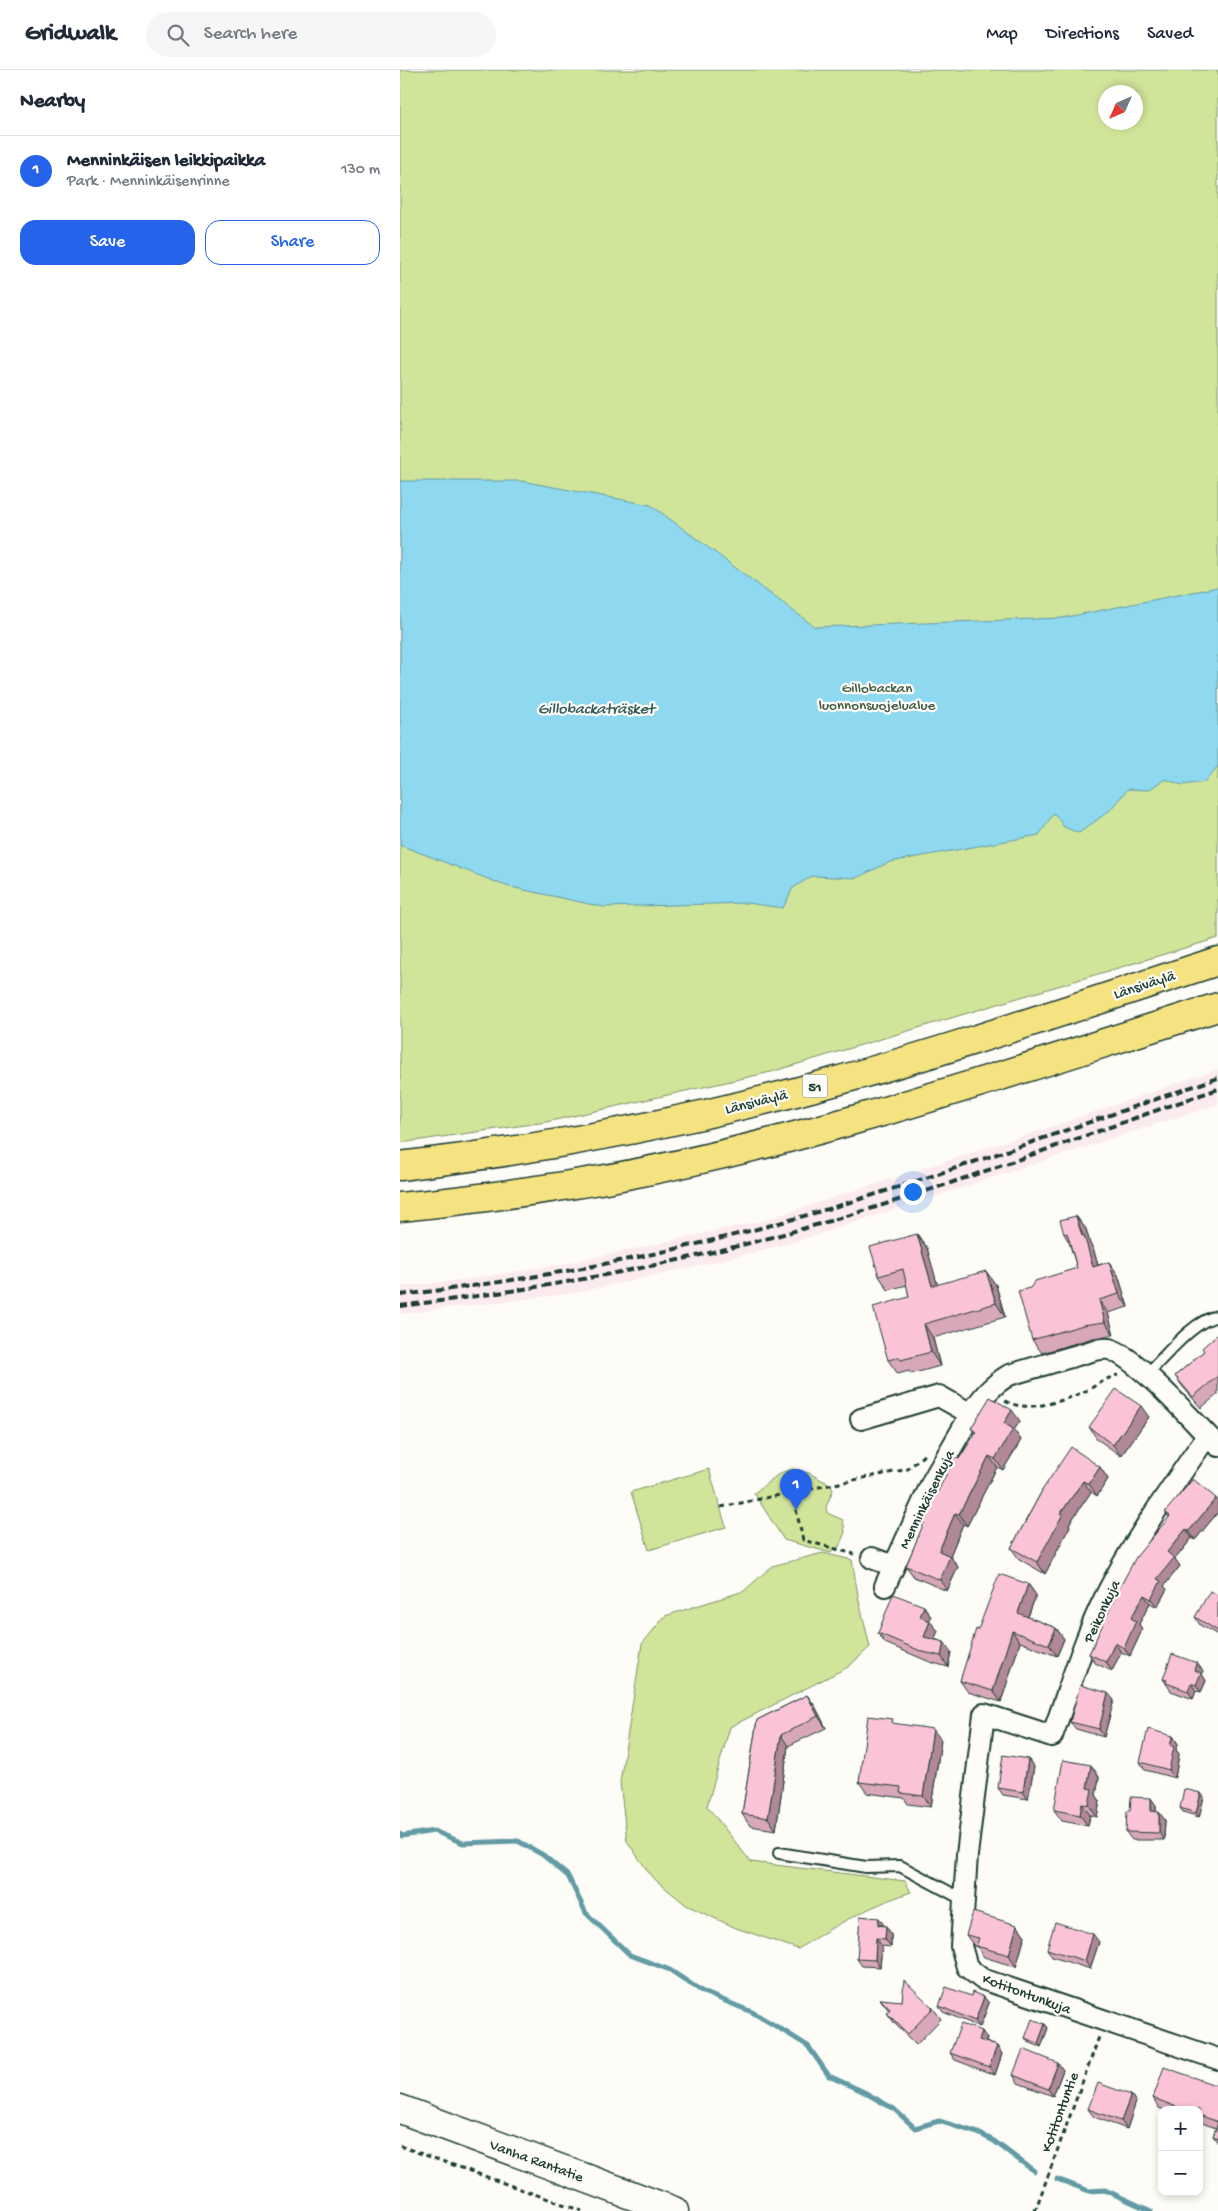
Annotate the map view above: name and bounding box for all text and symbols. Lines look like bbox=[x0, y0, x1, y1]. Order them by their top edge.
search box bbox=[146, 12, 496, 57]
text: Gridwalk bbox=[25, 20, 116, 49]
icon: search bbox=[164, 21, 192, 49]
text: Search here bbox=[204, 23, 297, 46]
text: Map bbox=[986, 24, 1018, 45]
text: Directions bbox=[1046, 24, 1119, 45]
text: Saved bbox=[1147, 24, 1193, 45]
north arrow bbox=[1098, 85, 1143, 130]
text: Nearby bbox=[20, 90, 85, 115]
text: Menninkäisen leikkipaikka bbox=[67, 150, 265, 173]
text: 1 bbox=[33, 161, 39, 180]
text: 130 m bbox=[341, 161, 380, 180]
text: Park · Menninkäisenrinne bbox=[67, 173, 230, 192]
button: Save bbox=[20, 220, 195, 265]
button: Share bbox=[205, 220, 380, 265]
park label: Gillobackan luonnonsuojelualue bbox=[819, 680, 936, 715]
water label: Gillobackaträsket bbox=[538, 701, 657, 720]
street label: Länsiväylä bbox=[1112, 967, 1178, 1004]
road number: 51 bbox=[802, 1074, 828, 1098]
street label: Länsiväylä bbox=[723, 1086, 790, 1119]
your location bbox=[900, 1179, 926, 1205]
street label: Menninkäisenkuja bbox=[896, 1447, 960, 1552]
pin: 1 bbox=[780, 1469, 812, 1510]
street label: Peikonkuja bbox=[1080, 1577, 1125, 1647]
street label: Kotitontunkuja bbox=[979, 1970, 1074, 2019]
street label: Kotitontuntie bbox=[1038, 2070, 1084, 2155]
map controls bbox=[1158, 2106, 1203, 2196]
button: + bbox=[1158, 2106, 1203, 2151]
street label: Vanha Rantatie bbox=[486, 2136, 586, 2187]
button: − bbox=[1158, 2151, 1203, 2196]

